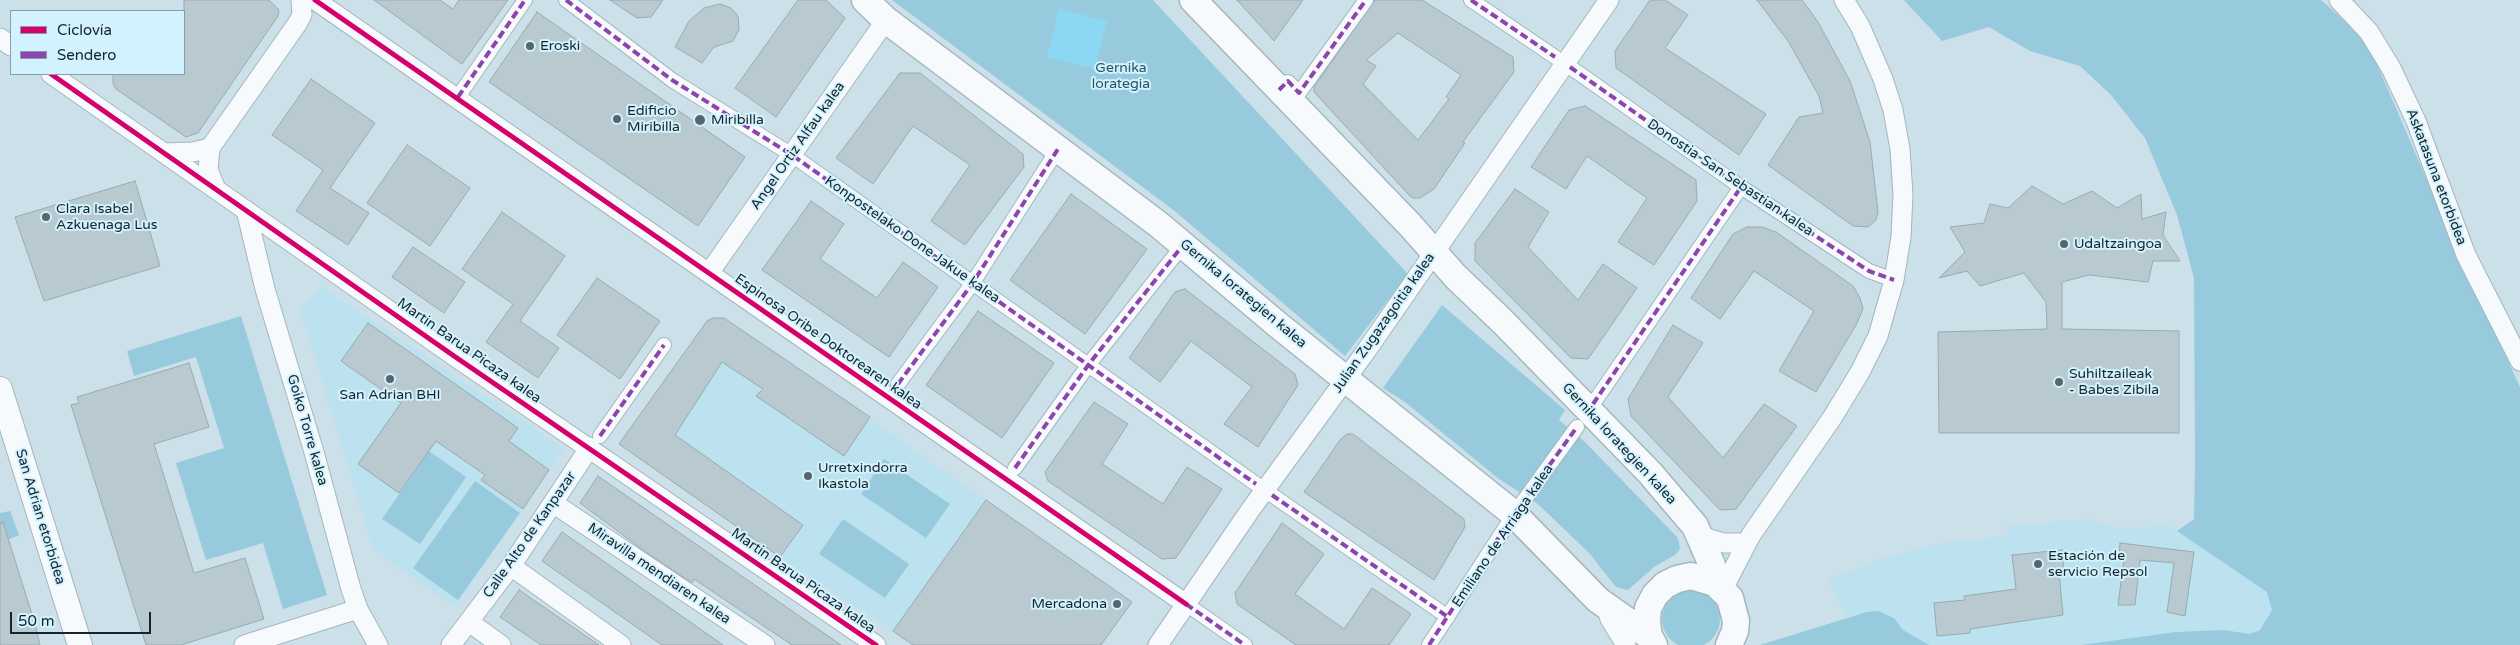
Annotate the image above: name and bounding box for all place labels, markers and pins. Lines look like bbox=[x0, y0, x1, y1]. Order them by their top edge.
place label: Eroski bbox=[540, 38, 580, 54]
marker: Eroski bbox=[524, 40, 536, 52]
place label: Edificio Miribilla bbox=[627, 103, 680, 136]
place label: Miribilla bbox=[711, 112, 764, 128]
marker: Edificio Miribilla bbox=[611, 113, 623, 125]
marker: Miribilla bbox=[693, 113, 707, 127]
place label: Clara Isabel Azkuenaga Lus bbox=[56, 201, 158, 233]
marker: Clara Isabel Azkuenaga Lus bbox=[40, 211, 52, 223]
place label: Udaltzaingoa bbox=[2074, 236, 2162, 252]
marker: Udaltzaingoa bbox=[2058, 238, 2070, 250]
place label: Suhiltzaileak - Babes Zibila bbox=[2069, 366, 2159, 398]
marker: San Adrian BHI bbox=[384, 373, 396, 385]
marker: Suhiltzaileak - Babes Zibila bbox=[2053, 376, 2065, 388]
place label: San Adrian BHI bbox=[340, 387, 440, 403]
place label: Urretxindorra Ikastola bbox=[818, 460, 908, 492]
marker: Urretxindorra Ikastola bbox=[802, 470, 814, 482]
place label: Estación de servicio Repsol bbox=[2048, 548, 2147, 580]
marker: Estación de servicio Repsol bbox=[2032, 558, 2044, 570]
place label: Mercadona bbox=[1032, 596, 1107, 612]
marker: Mercadona bbox=[1111, 598, 1123, 610]

